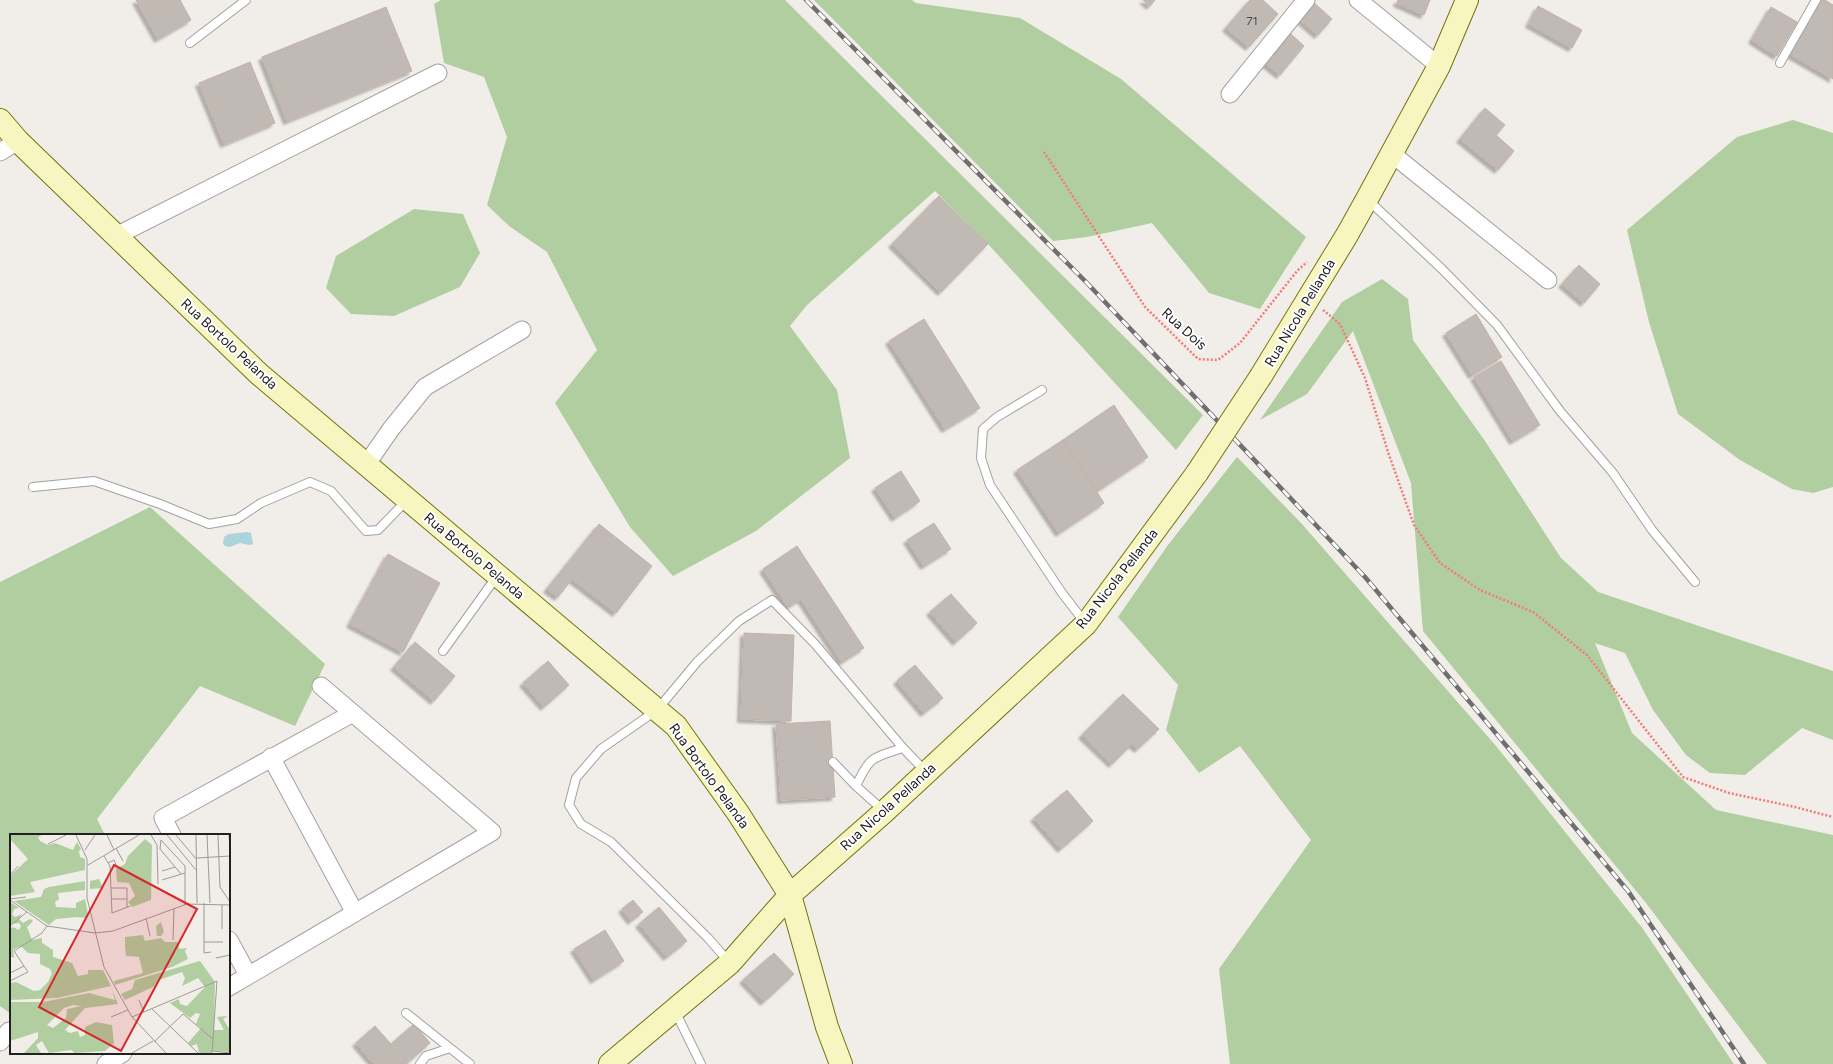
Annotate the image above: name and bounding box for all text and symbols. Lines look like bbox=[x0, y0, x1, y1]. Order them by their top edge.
house number: 71 bbox=[1246, 14, 1258, 28]
street label: Rua Nicola Pellanda bbox=[1261, 256, 1339, 370]
street label: Rua Bortolo Pelanda bbox=[177, 295, 281, 393]
street label: Rua Dois bbox=[1158, 304, 1210, 354]
street label: Rua Bortolo Pelanda bbox=[420, 509, 528, 603]
street label: Rua Nicola Pellanda bbox=[1073, 525, 1161, 633]
street label: Rua Bortolo Pelanda bbox=[665, 720, 753, 832]
street label: Rua Nicola Pellanda bbox=[837, 760, 939, 854]
inset map bbox=[10, 834, 230, 1054]

